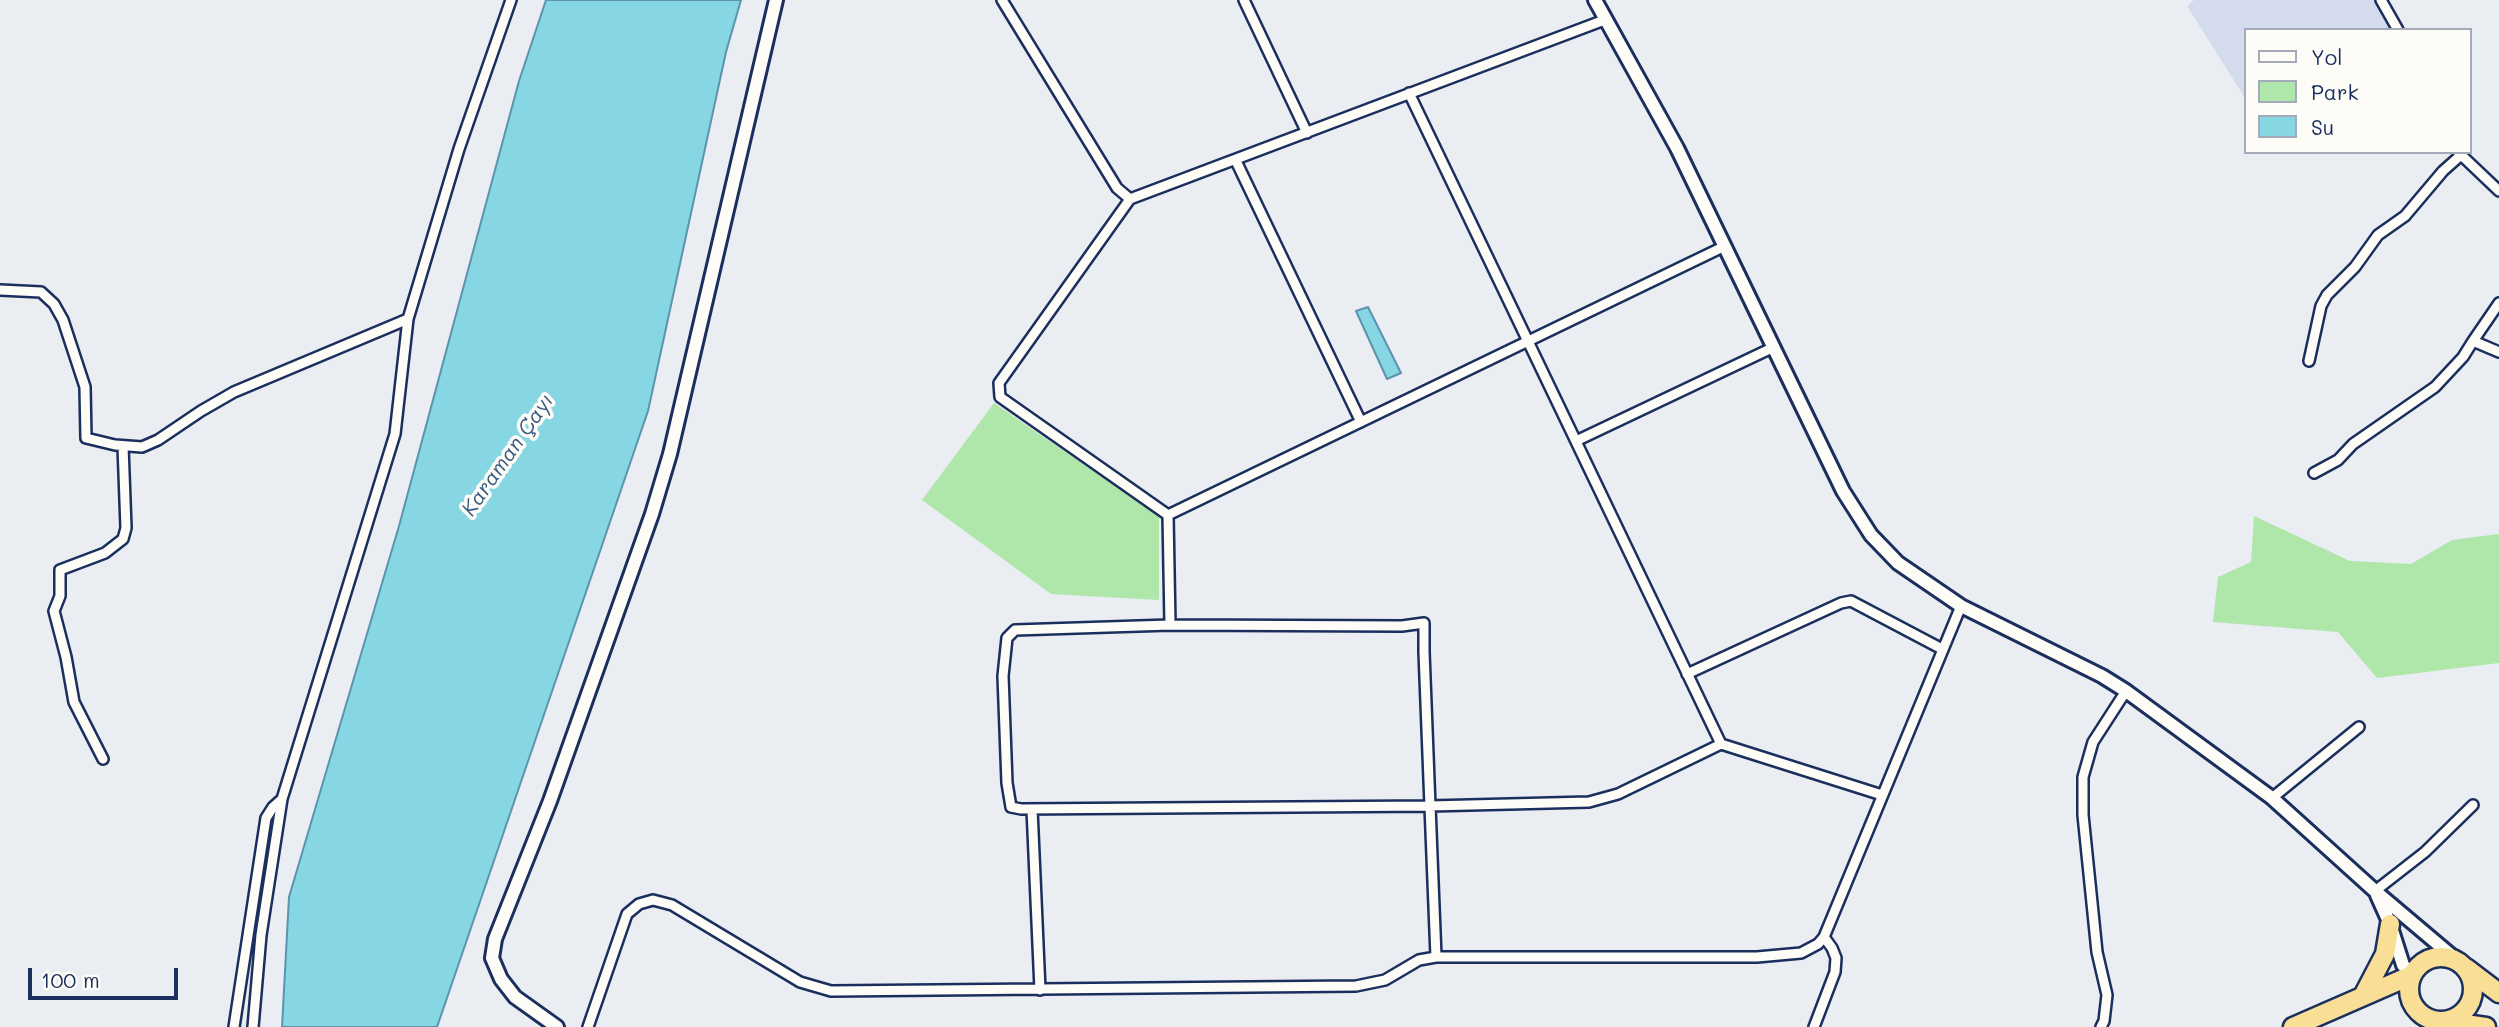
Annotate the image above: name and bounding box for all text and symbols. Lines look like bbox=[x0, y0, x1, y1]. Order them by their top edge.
legend bbox=[2244, 28, 2471, 154]
text: Yol bbox=[2311, 43, 2342, 70]
text: Park bbox=[2311, 78, 2359, 105]
text: Su bbox=[2311, 113, 2334, 140]
water label: Karaman Çayı bbox=[457, 389, 559, 521]
scale bar bbox=[32, 954, 182, 998]
text: 100 m bbox=[41, 966, 100, 993]

